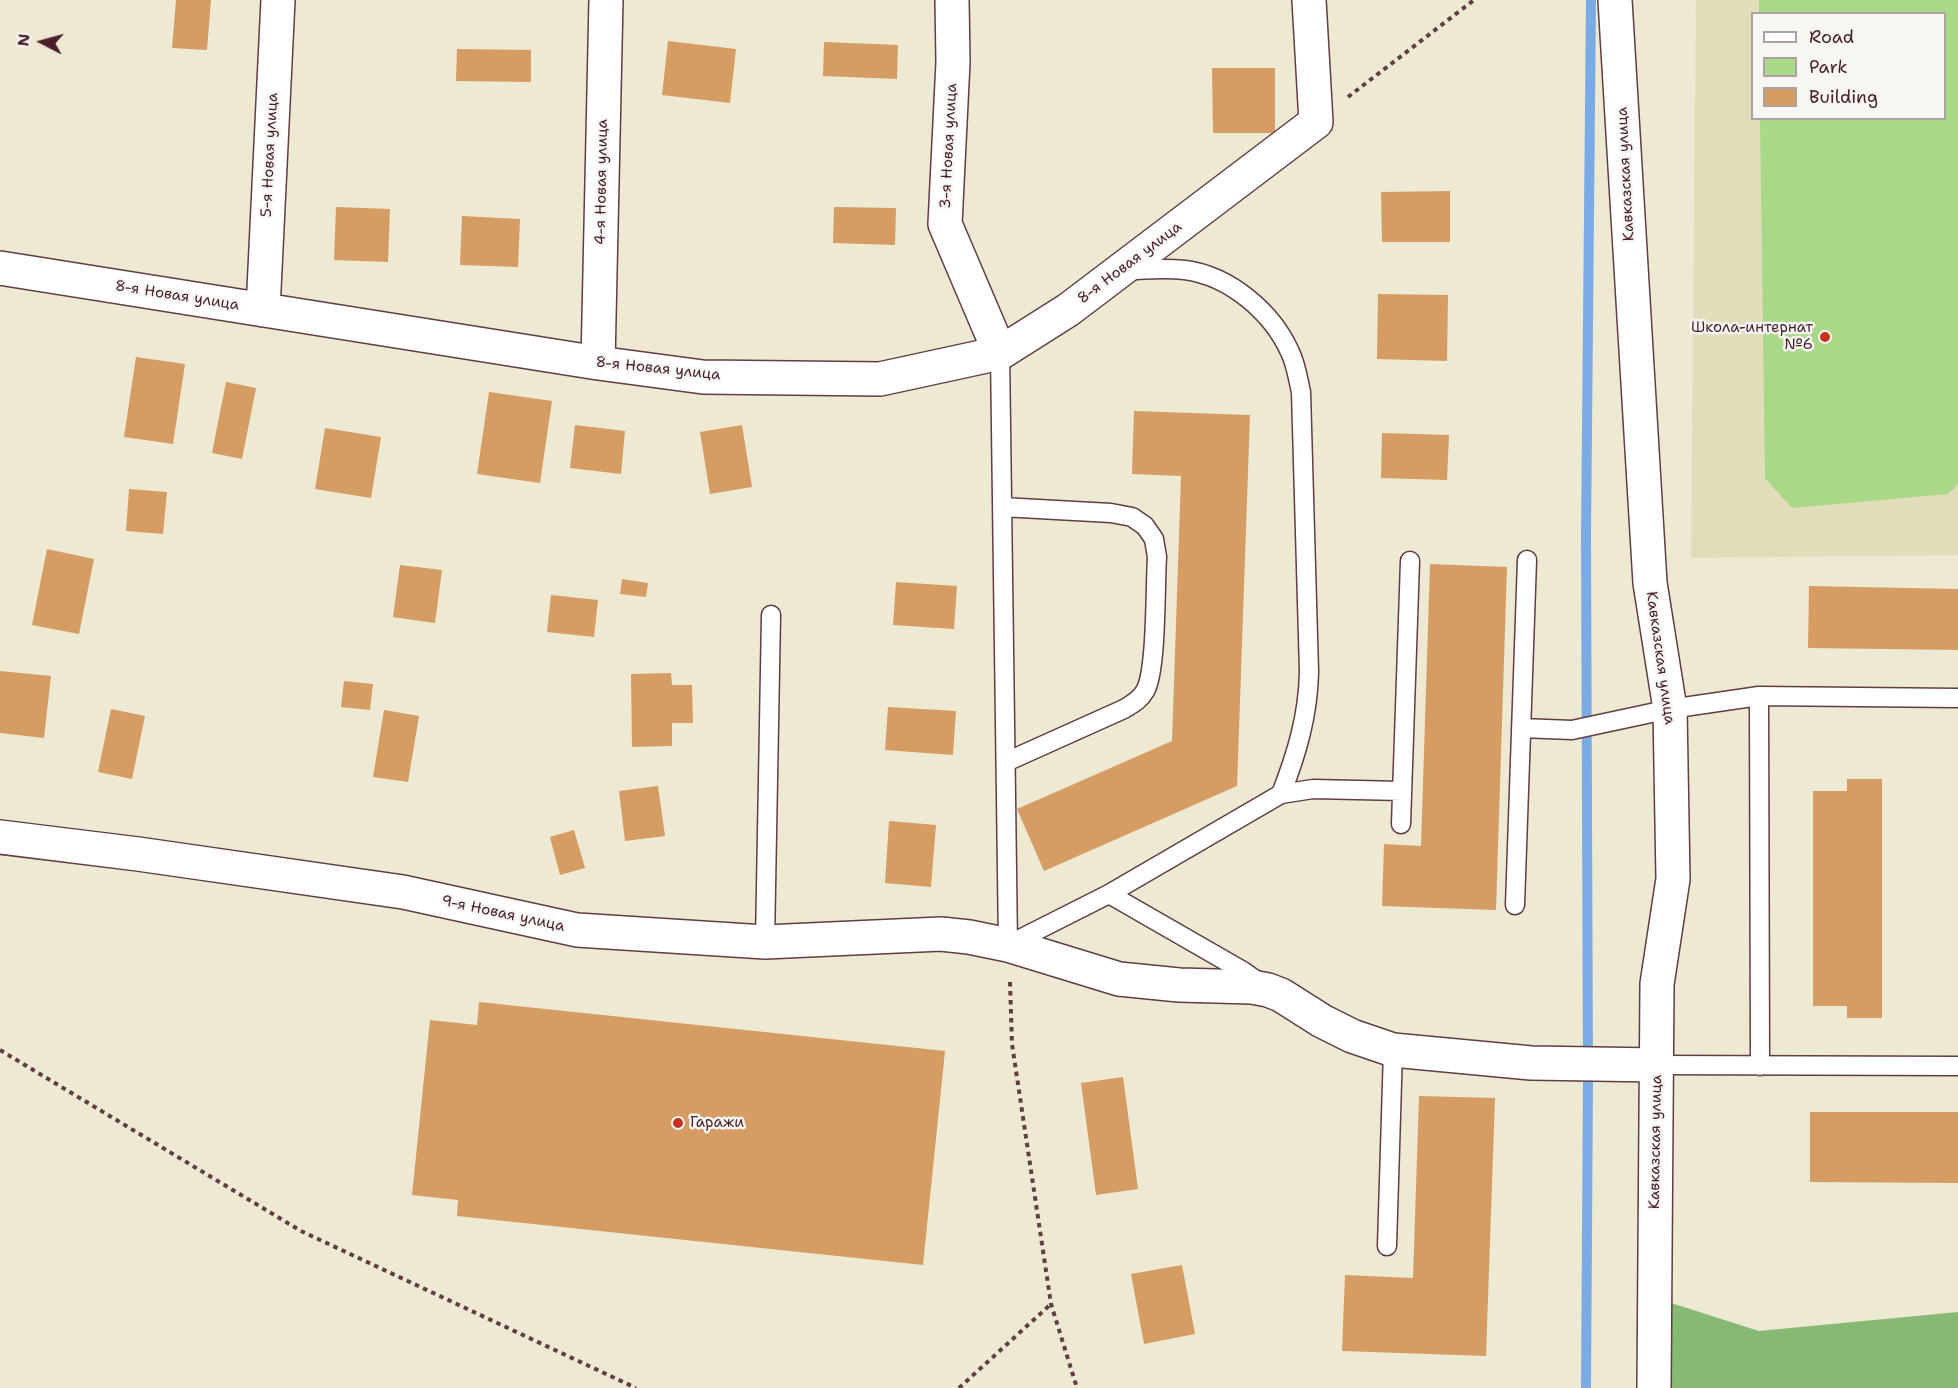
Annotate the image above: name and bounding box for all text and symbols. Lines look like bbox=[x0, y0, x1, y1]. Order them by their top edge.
north arrow bbox=[12, 12, 72, 72]
legend bbox=[1751, 12, 1946, 120]
text: Road bbox=[1809, 25, 1854, 49]
text: N bbox=[12, 33, 35, 47]
text: Park bbox=[1809, 55, 1848, 79]
street label: 3-я Новая улица bbox=[937, 83, 961, 209]
text: Building bbox=[1809, 85, 1878, 109]
street label: 5-я Новая улица bbox=[258, 92, 282, 218]
street label: Кавказская улица bbox=[1613, 106, 1639, 242]
street label: 4-я Новая улица bbox=[592, 119, 612, 245]
street label: 8-я Новая улица bbox=[1074, 218, 1186, 308]
street label: 8-я Новая улица bbox=[114, 277, 240, 315]
place label: Школа-интернат №6 bbox=[1691, 319, 1813, 354]
marker: Школа-интернат №6 bbox=[1818, 330, 1832, 344]
street label: 8-я Новая улица bbox=[595, 353, 721, 385]
street label: Кавказская улица bbox=[1642, 590, 1678, 726]
street label: 9-я Новая улица bbox=[440, 892, 566, 936]
street label: Кавказская улица bbox=[1646, 1075, 1666, 1209]
place label: Гаражи bbox=[690, 1114, 744, 1132]
marker: Гаражи bbox=[671, 1116, 685, 1130]

